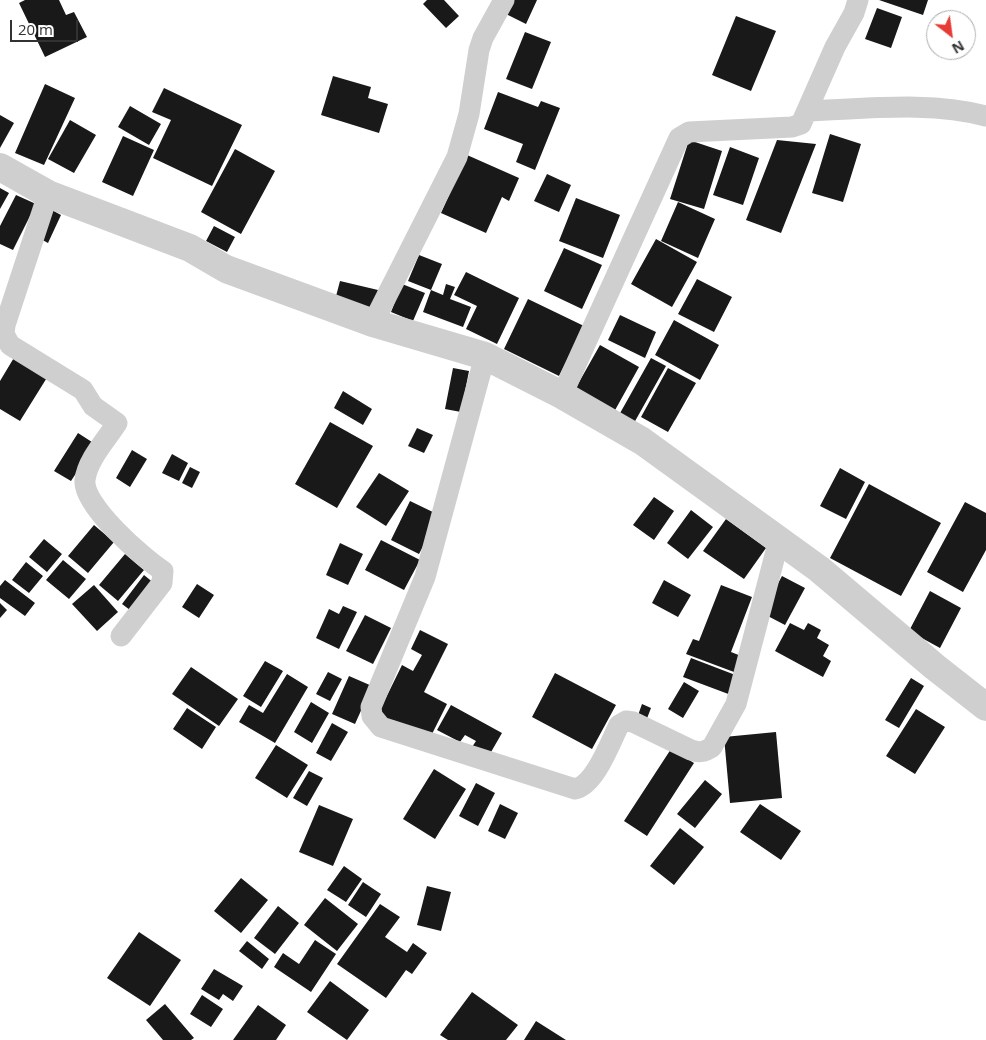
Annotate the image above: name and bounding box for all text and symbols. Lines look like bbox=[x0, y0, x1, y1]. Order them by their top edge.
scale bar bbox=[12, 10, 80, 42]
north arrow bbox=[926, 10, 976, 60]
text: 20 m bbox=[18, 19, 53, 39]
text: N bbox=[949, 36, 968, 59]

